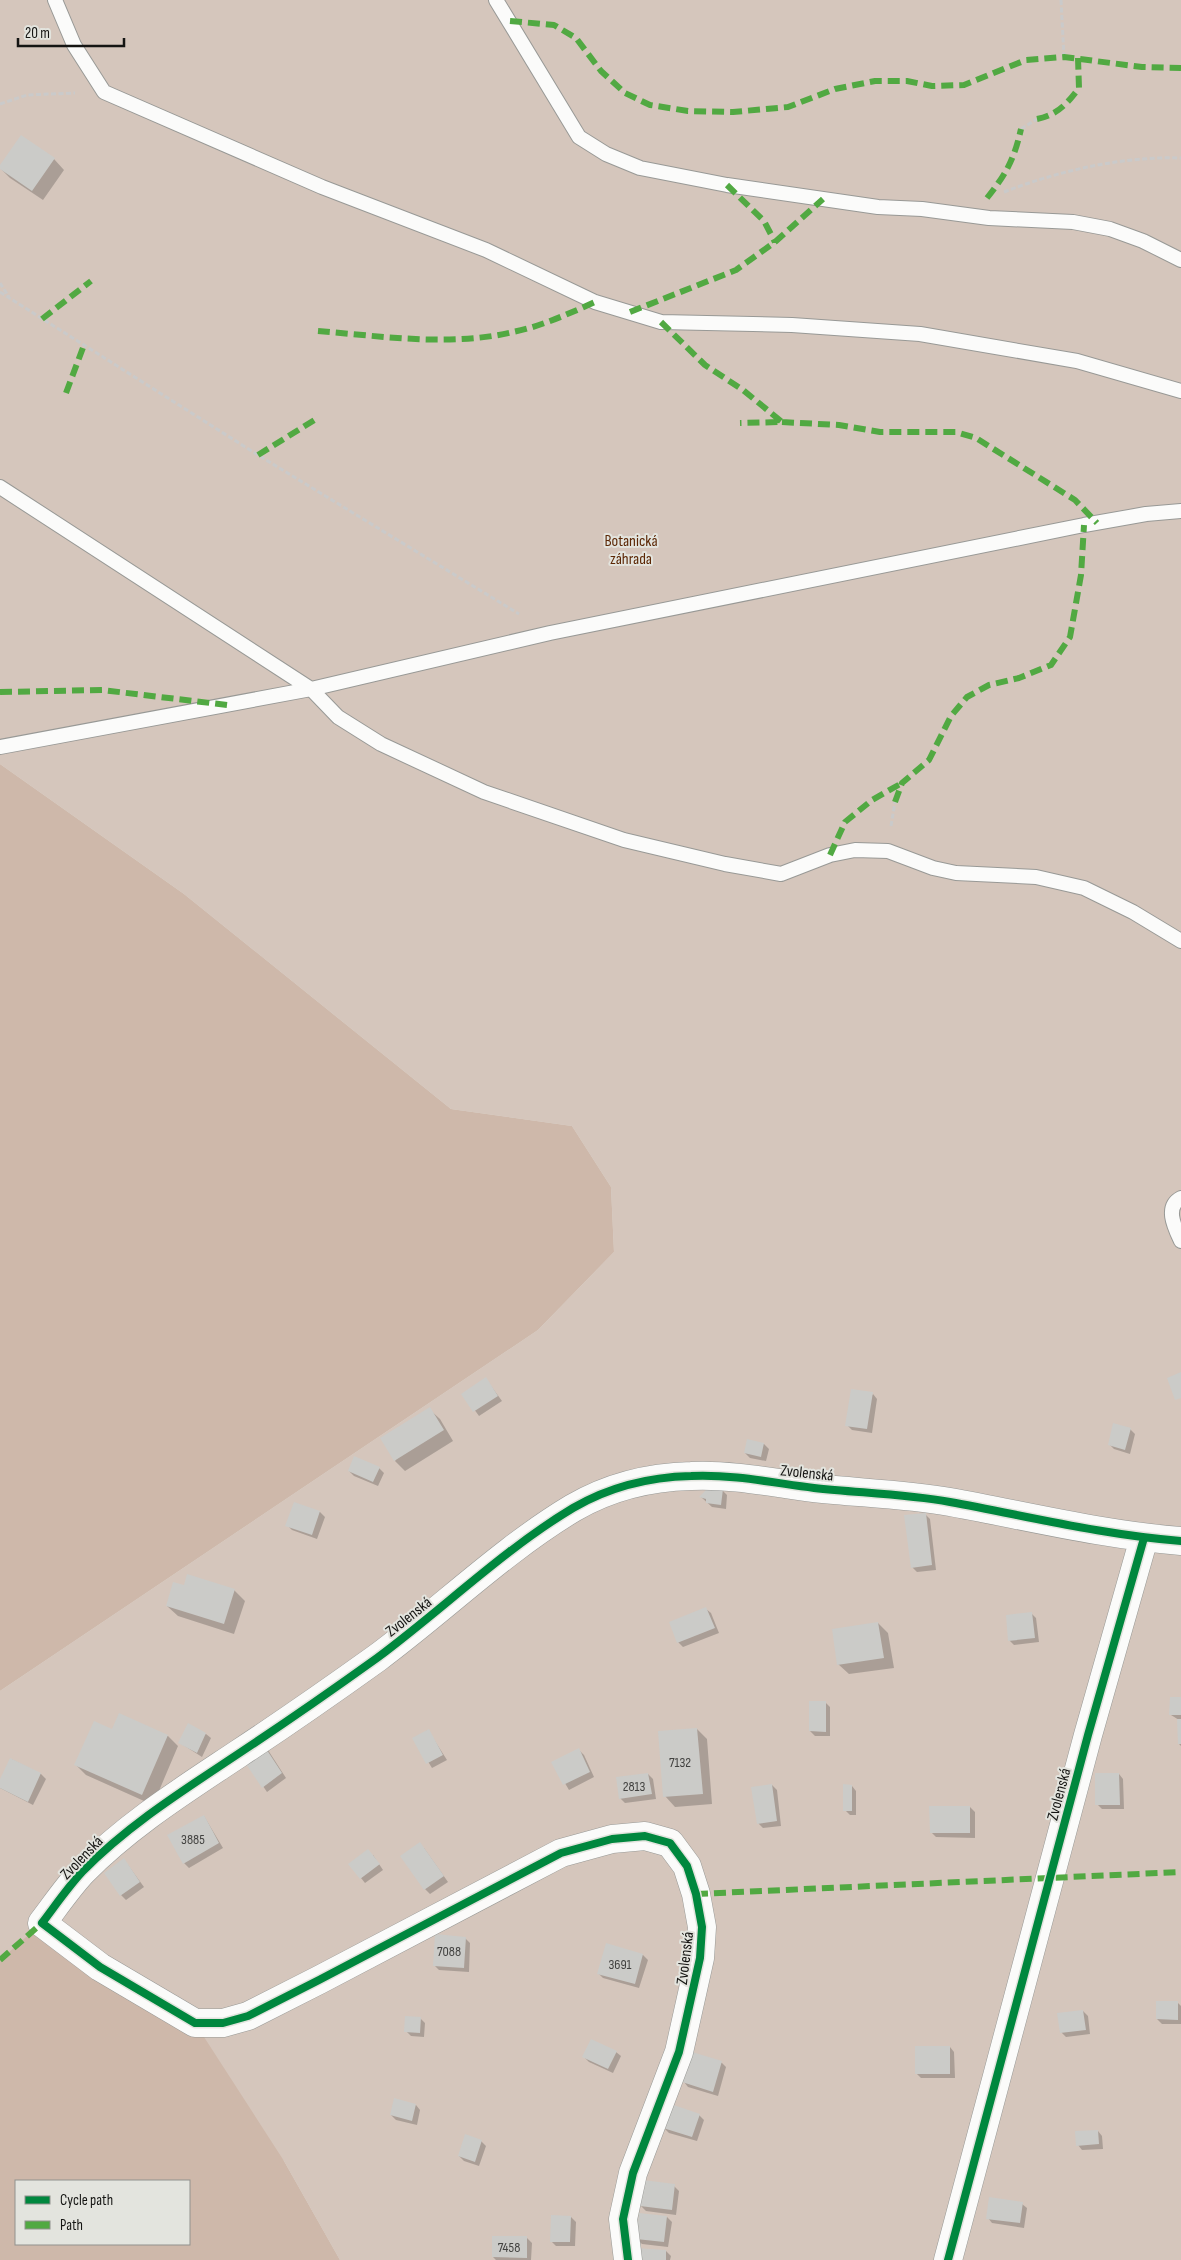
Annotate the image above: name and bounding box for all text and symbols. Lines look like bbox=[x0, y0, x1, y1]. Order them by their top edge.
scale bar bbox=[18, 15, 124, 47]
text: 20 m bbox=[25, 24, 50, 43]
park label: Botanická záhrada bbox=[604, 532, 658, 569]
street label: Zvolenská bbox=[779, 1461, 834, 1486]
street label: Zvolenská bbox=[382, 1593, 436, 1641]
house number: 7132 bbox=[669, 1754, 691, 1771]
street label: Zvolenská bbox=[1043, 1766, 1076, 1823]
house number: 2813 bbox=[623, 1778, 645, 1795]
house number: 3885 bbox=[181, 1831, 205, 1848]
street label: Zvolenská bbox=[57, 1832, 107, 1884]
street label: Zvolenská bbox=[673, 1931, 698, 1986]
house number: 7088 bbox=[437, 1943, 461, 1960]
house number: 3691 bbox=[608, 1956, 632, 1973]
legend bbox=[15, 2180, 190, 2245]
text: Cycle path bbox=[60, 2191, 113, 2210]
text: Path bbox=[60, 2216, 83, 2235]
house number: 7458 bbox=[498, 2239, 520, 2256]

